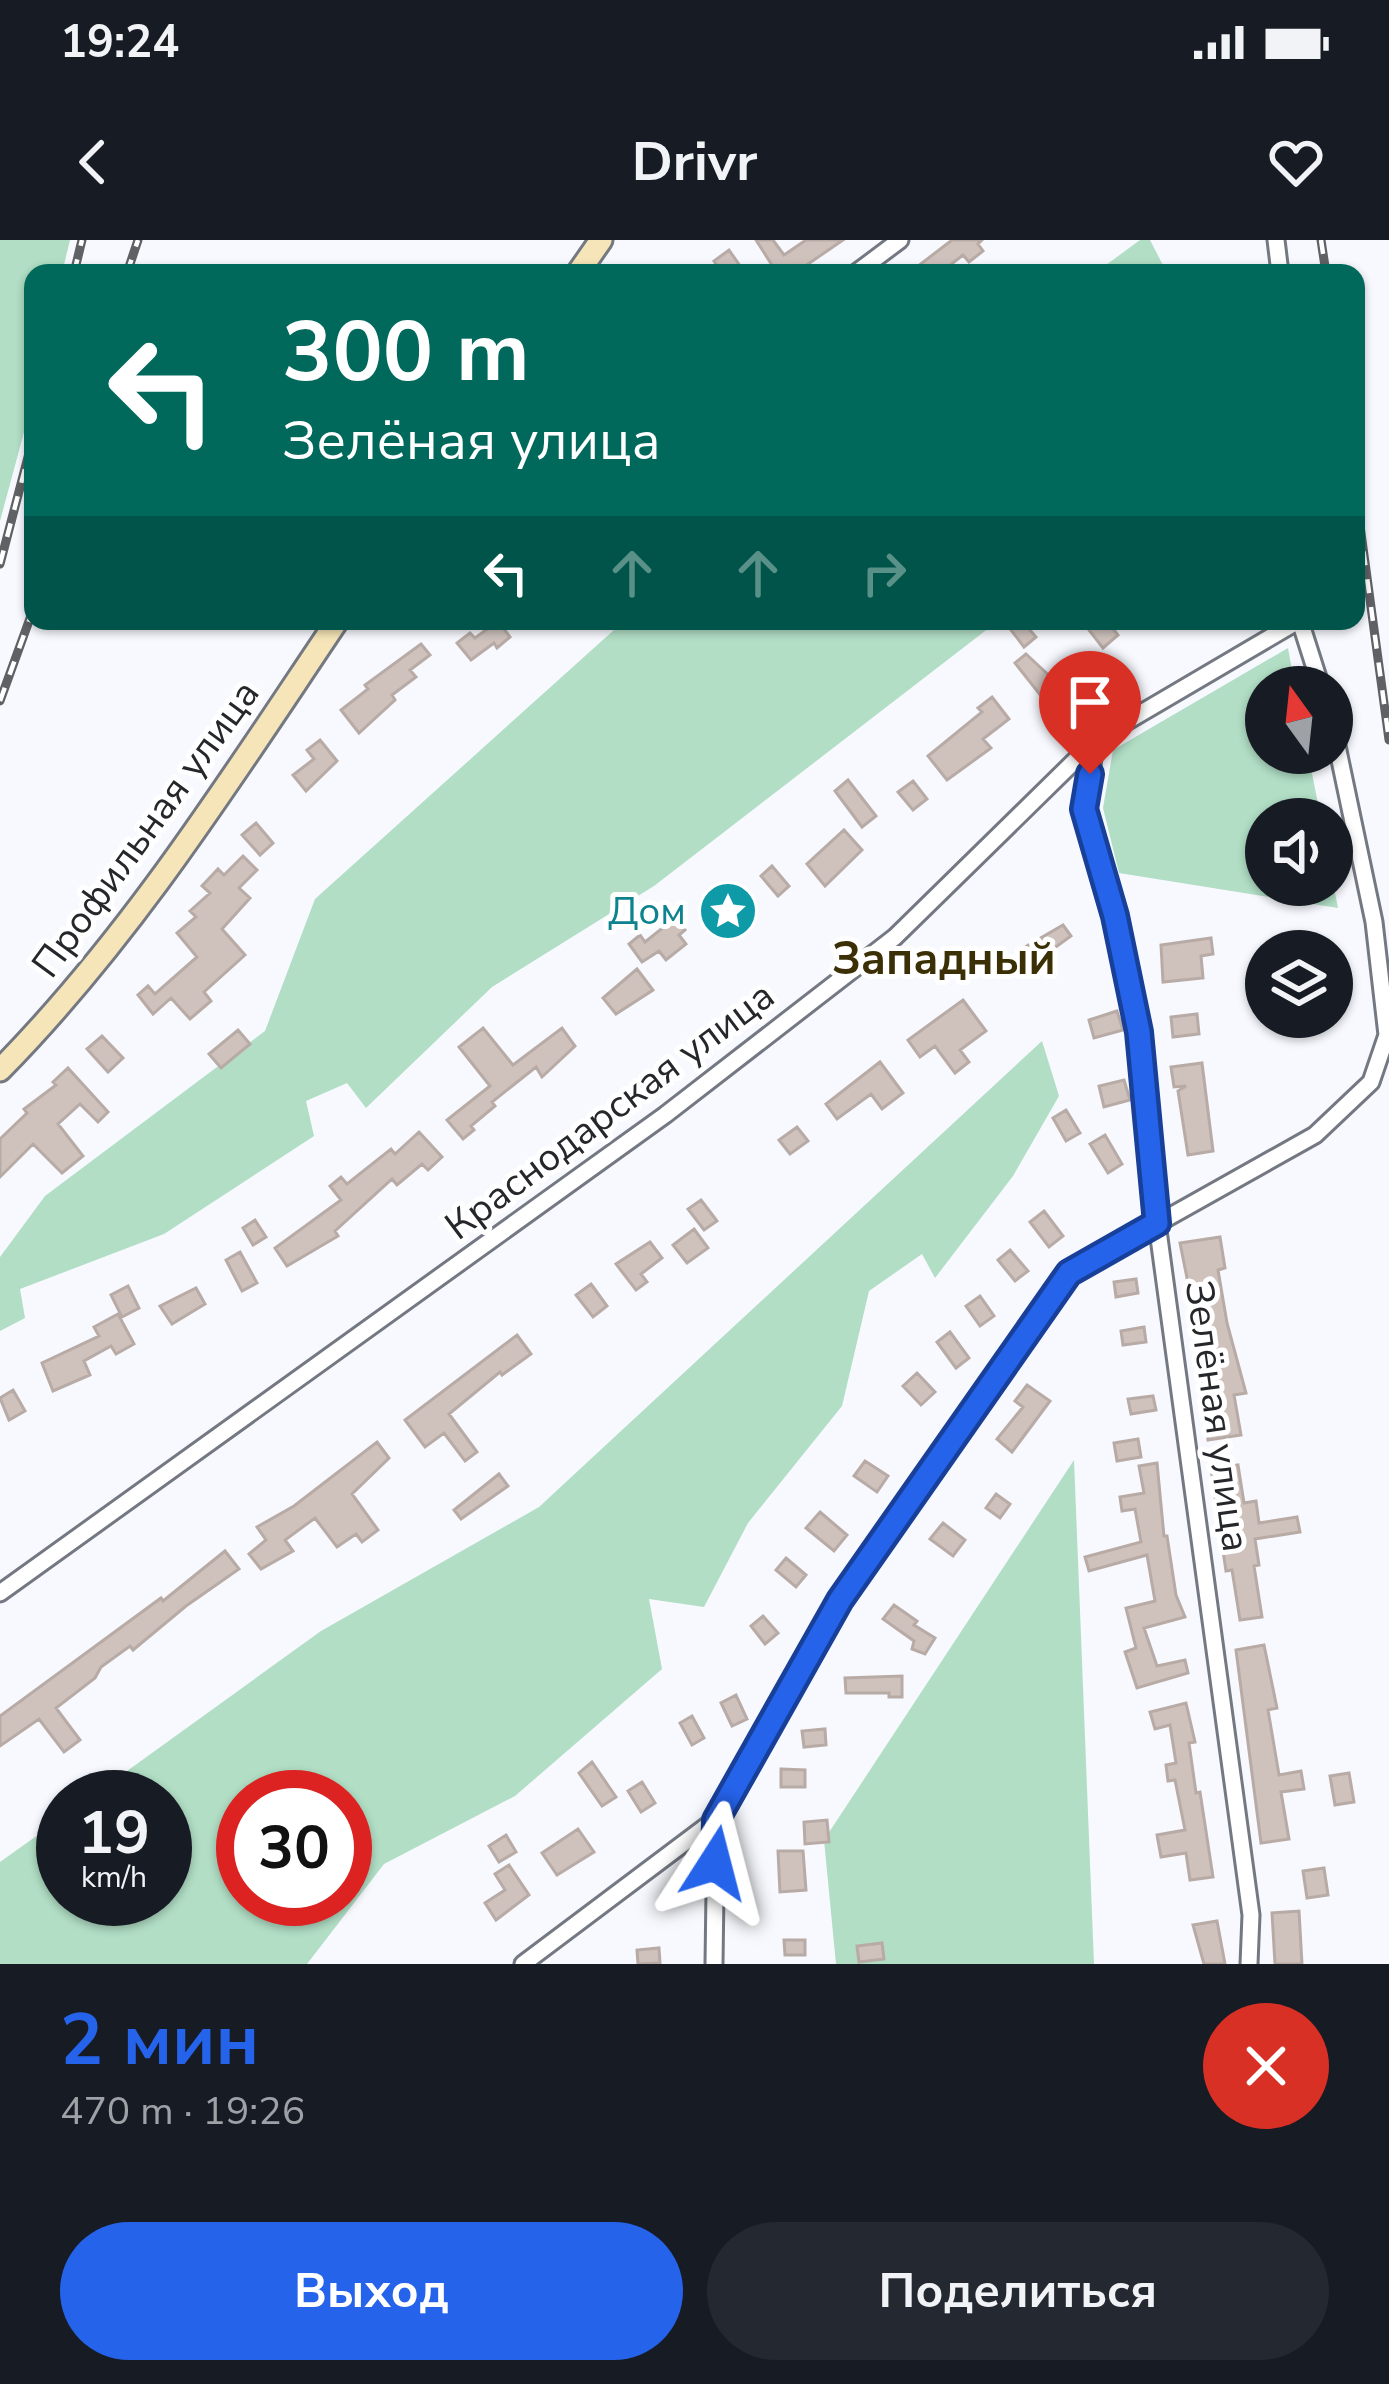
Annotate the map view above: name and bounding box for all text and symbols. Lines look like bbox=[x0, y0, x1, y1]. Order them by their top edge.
text: 19:24 bbox=[60, 12, 179, 73]
text: Drivr bbox=[632, 125, 757, 199]
icon: back bbox=[60, 129, 126, 195]
icon: heart bbox=[1263, 129, 1329, 195]
text: 300 m bbox=[282, 295, 530, 410]
icon: left bbox=[84, 312, 240, 468]
text: Зелёная улица bbox=[282, 404, 661, 478]
icon: left bbox=[473, 540, 539, 606]
icon: ahead bbox=[599, 540, 665, 606]
icon: ahead bbox=[725, 540, 791, 606]
icon: right bbox=[851, 540, 917, 606]
pin bbox=[1039, 651, 1141, 774]
north arrow bbox=[1245, 666, 1353, 774]
map controls bbox=[1245, 666, 1353, 1038]
icon: arrive bbox=[1057, 669, 1123, 735]
street label: Профильная улица bbox=[20, 670, 272, 988]
button: sound bbox=[1245, 798, 1353, 906]
place icon: Дом bbox=[697, 880, 759, 942]
place label: Дом bbox=[608, 885, 686, 938]
district label: Западный bbox=[832, 929, 1056, 990]
button: layers bbox=[1245, 930, 1353, 1038]
street label: Краснодарская улица bbox=[434, 970, 786, 1252]
street label: Зелёная улица bbox=[1172, 1277, 1262, 1555]
speed limit sign: 30 bbox=[216, 1770, 372, 1926]
text: 19 bbox=[78, 1792, 150, 1874]
position arrow bbox=[652, 1800, 778, 1926]
text: km/h bbox=[81, 1857, 147, 1898]
text: 2 мин bbox=[60, 1991, 259, 2089]
button: close bbox=[1203, 2003, 1329, 2129]
text: 470 m · 19:26 bbox=[60, 2085, 305, 2138]
button: Выход bbox=[60, 2222, 683, 2360]
button: Поделиться bbox=[707, 2222, 1329, 2360]

